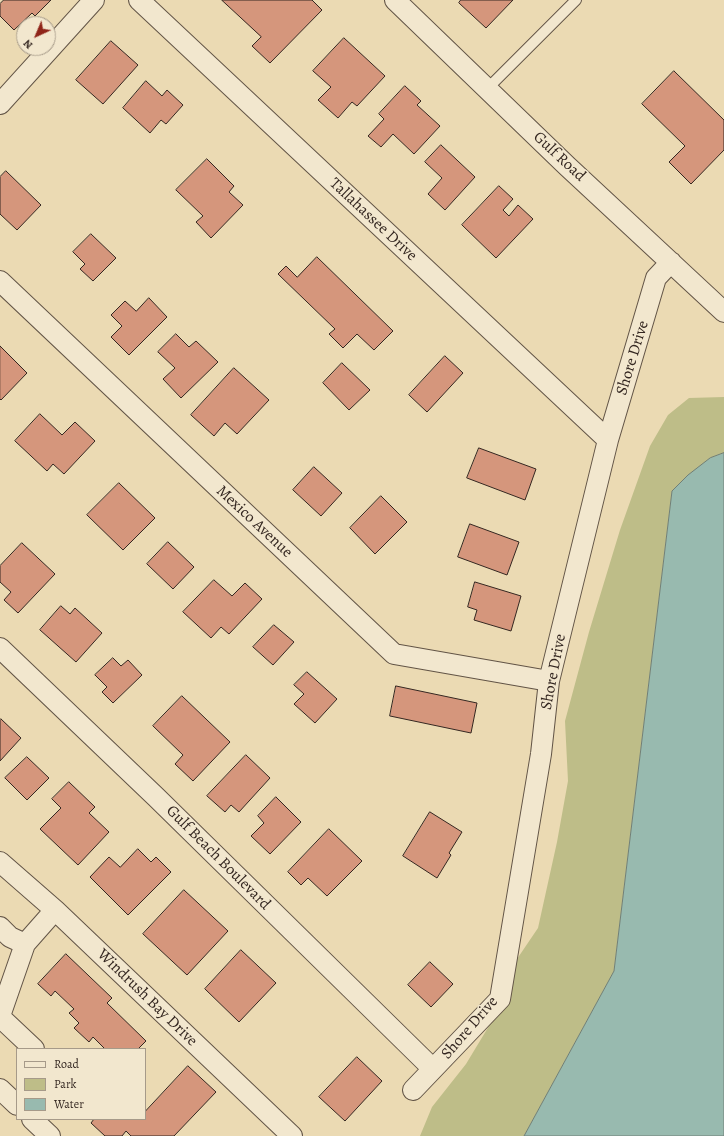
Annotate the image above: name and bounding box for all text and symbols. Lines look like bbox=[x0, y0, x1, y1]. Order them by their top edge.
north arrow bbox=[16, 16, 56, 56]
text: N bbox=[20, 36, 36, 52]
street label: Gulf Road bbox=[529, 128, 589, 186]
street label: Tallahassee Drive bbox=[325, 174, 421, 266]
street label: Shore Drive bbox=[613, 318, 653, 398]
street label: Mexico Avenue bbox=[212, 482, 296, 562]
street label: Shore Drive bbox=[537, 632, 571, 712]
street label: Gulf Beach Boulevard bbox=[162, 802, 274, 914]
street label: Windrush Bay Drive bbox=[93, 945, 201, 1051]
street label: Shore Drive bbox=[437, 993, 503, 1063]
legend bbox=[16, 1048, 146, 1120]
text: Road bbox=[54, 1056, 79, 1072]
text: Park bbox=[54, 1076, 77, 1092]
text: Water bbox=[54, 1096, 84, 1112]

